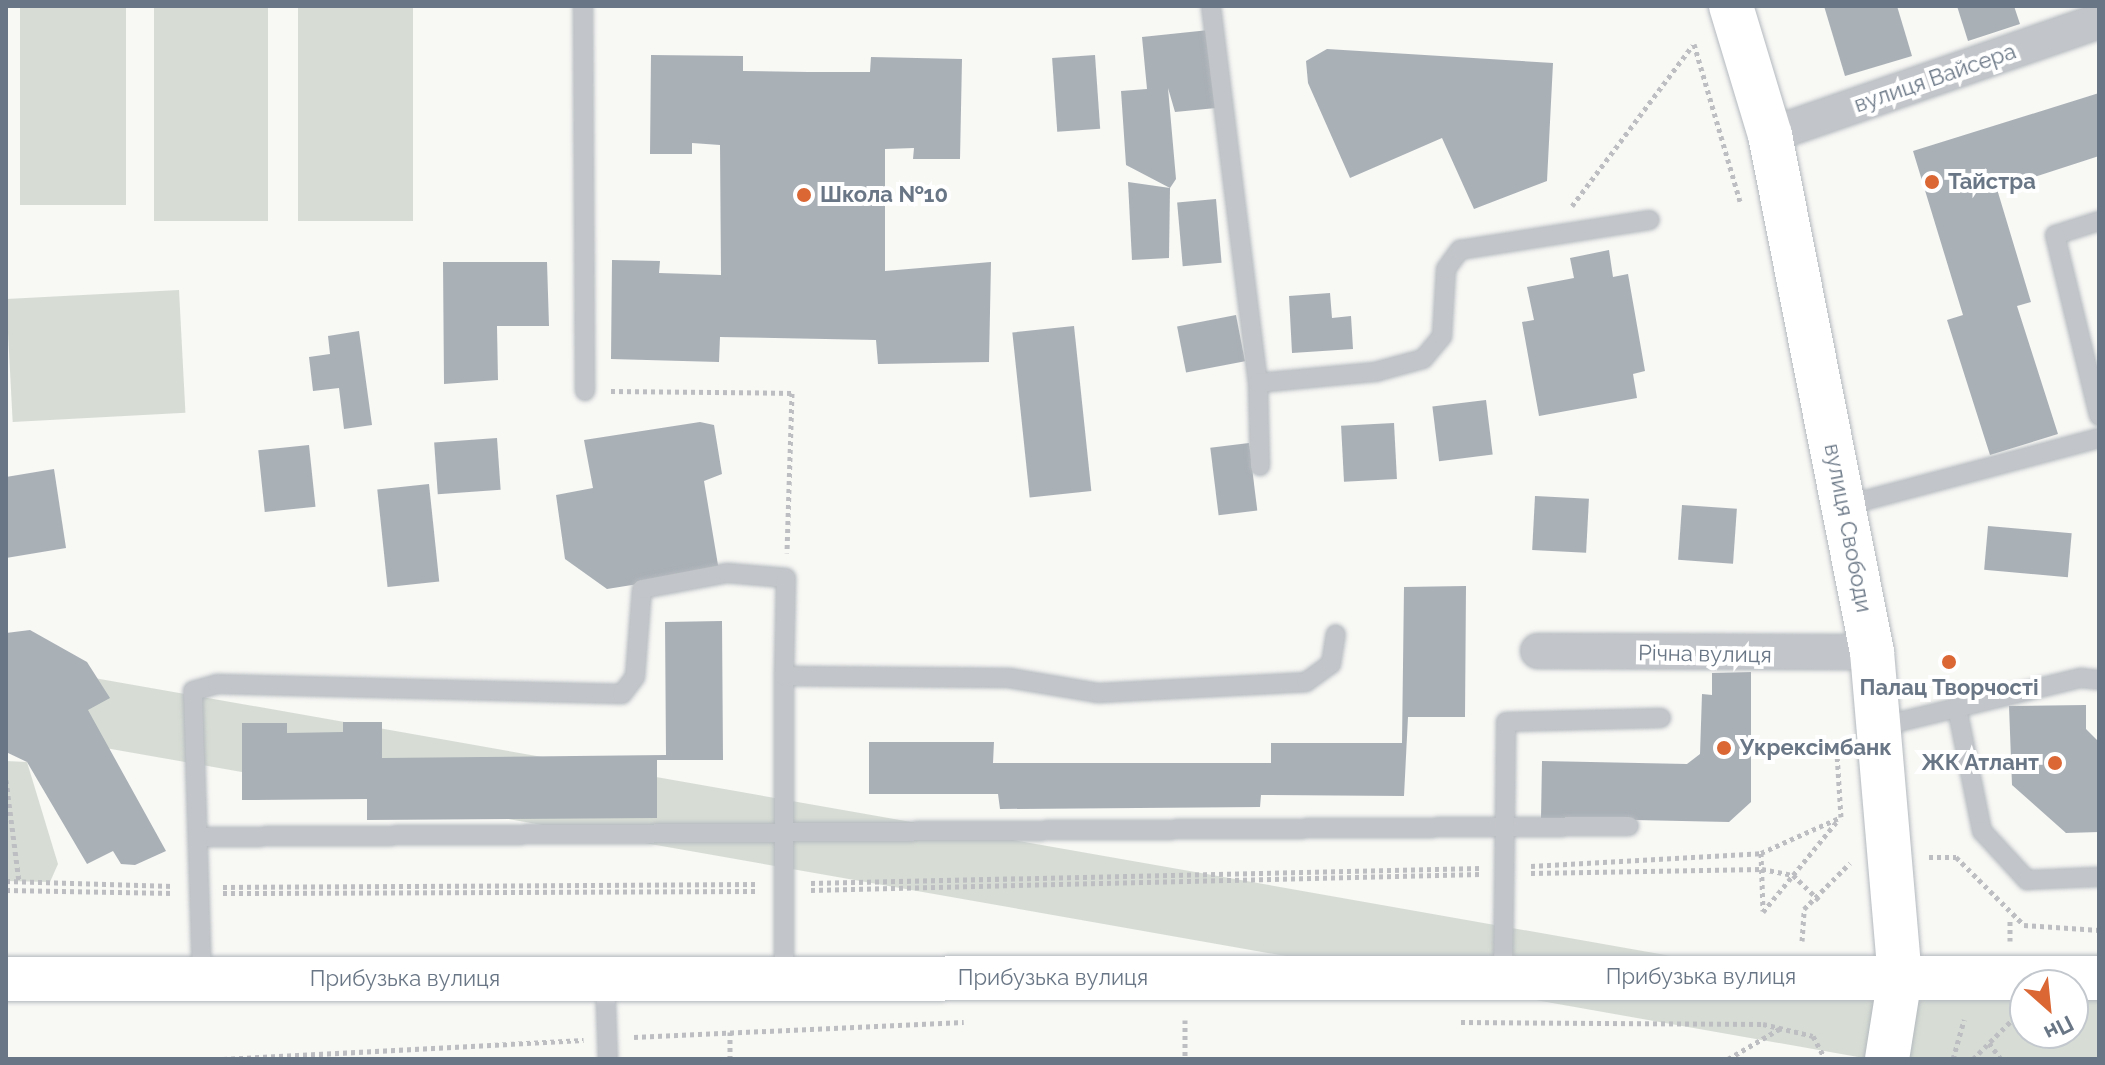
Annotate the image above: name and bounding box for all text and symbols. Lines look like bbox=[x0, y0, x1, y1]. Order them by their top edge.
street label: вулиця Вайсера bbox=[1851, 38, 2019, 118]
place label: Тайстра bbox=[1948, 169, 2036, 195]
marker: Тайстра bbox=[1923, 173, 1941, 191]
place label: Школа №10 bbox=[820, 182, 948, 208]
marker: Школа №10 bbox=[795, 186, 813, 204]
street label: вулиця Свободи bbox=[1819, 441, 1877, 615]
street label: Річна вулиця bbox=[1638, 640, 1772, 668]
marker: Палац Творчості bbox=[1940, 653, 1958, 671]
place label: Палац Творчості bbox=[1859, 675, 2039, 701]
place label: Укрексімбанк bbox=[1740, 735, 1892, 761]
marker: Укрексімбанк bbox=[1715, 739, 1733, 757]
place label: ЖК Атлант bbox=[1920, 750, 2039, 776]
marker: ЖК Атлант bbox=[2046, 754, 2064, 772]
street label: Прибузька вулиця bbox=[1606, 964, 1796, 990]
street label: Прибузька вулиця bbox=[958, 965, 1148, 991]
street label: Прибузька вулиця bbox=[310, 966, 500, 992]
north arrow bbox=[2009, 969, 2089, 1049]
text: Пн bbox=[2040, 1010, 2078, 1047]

